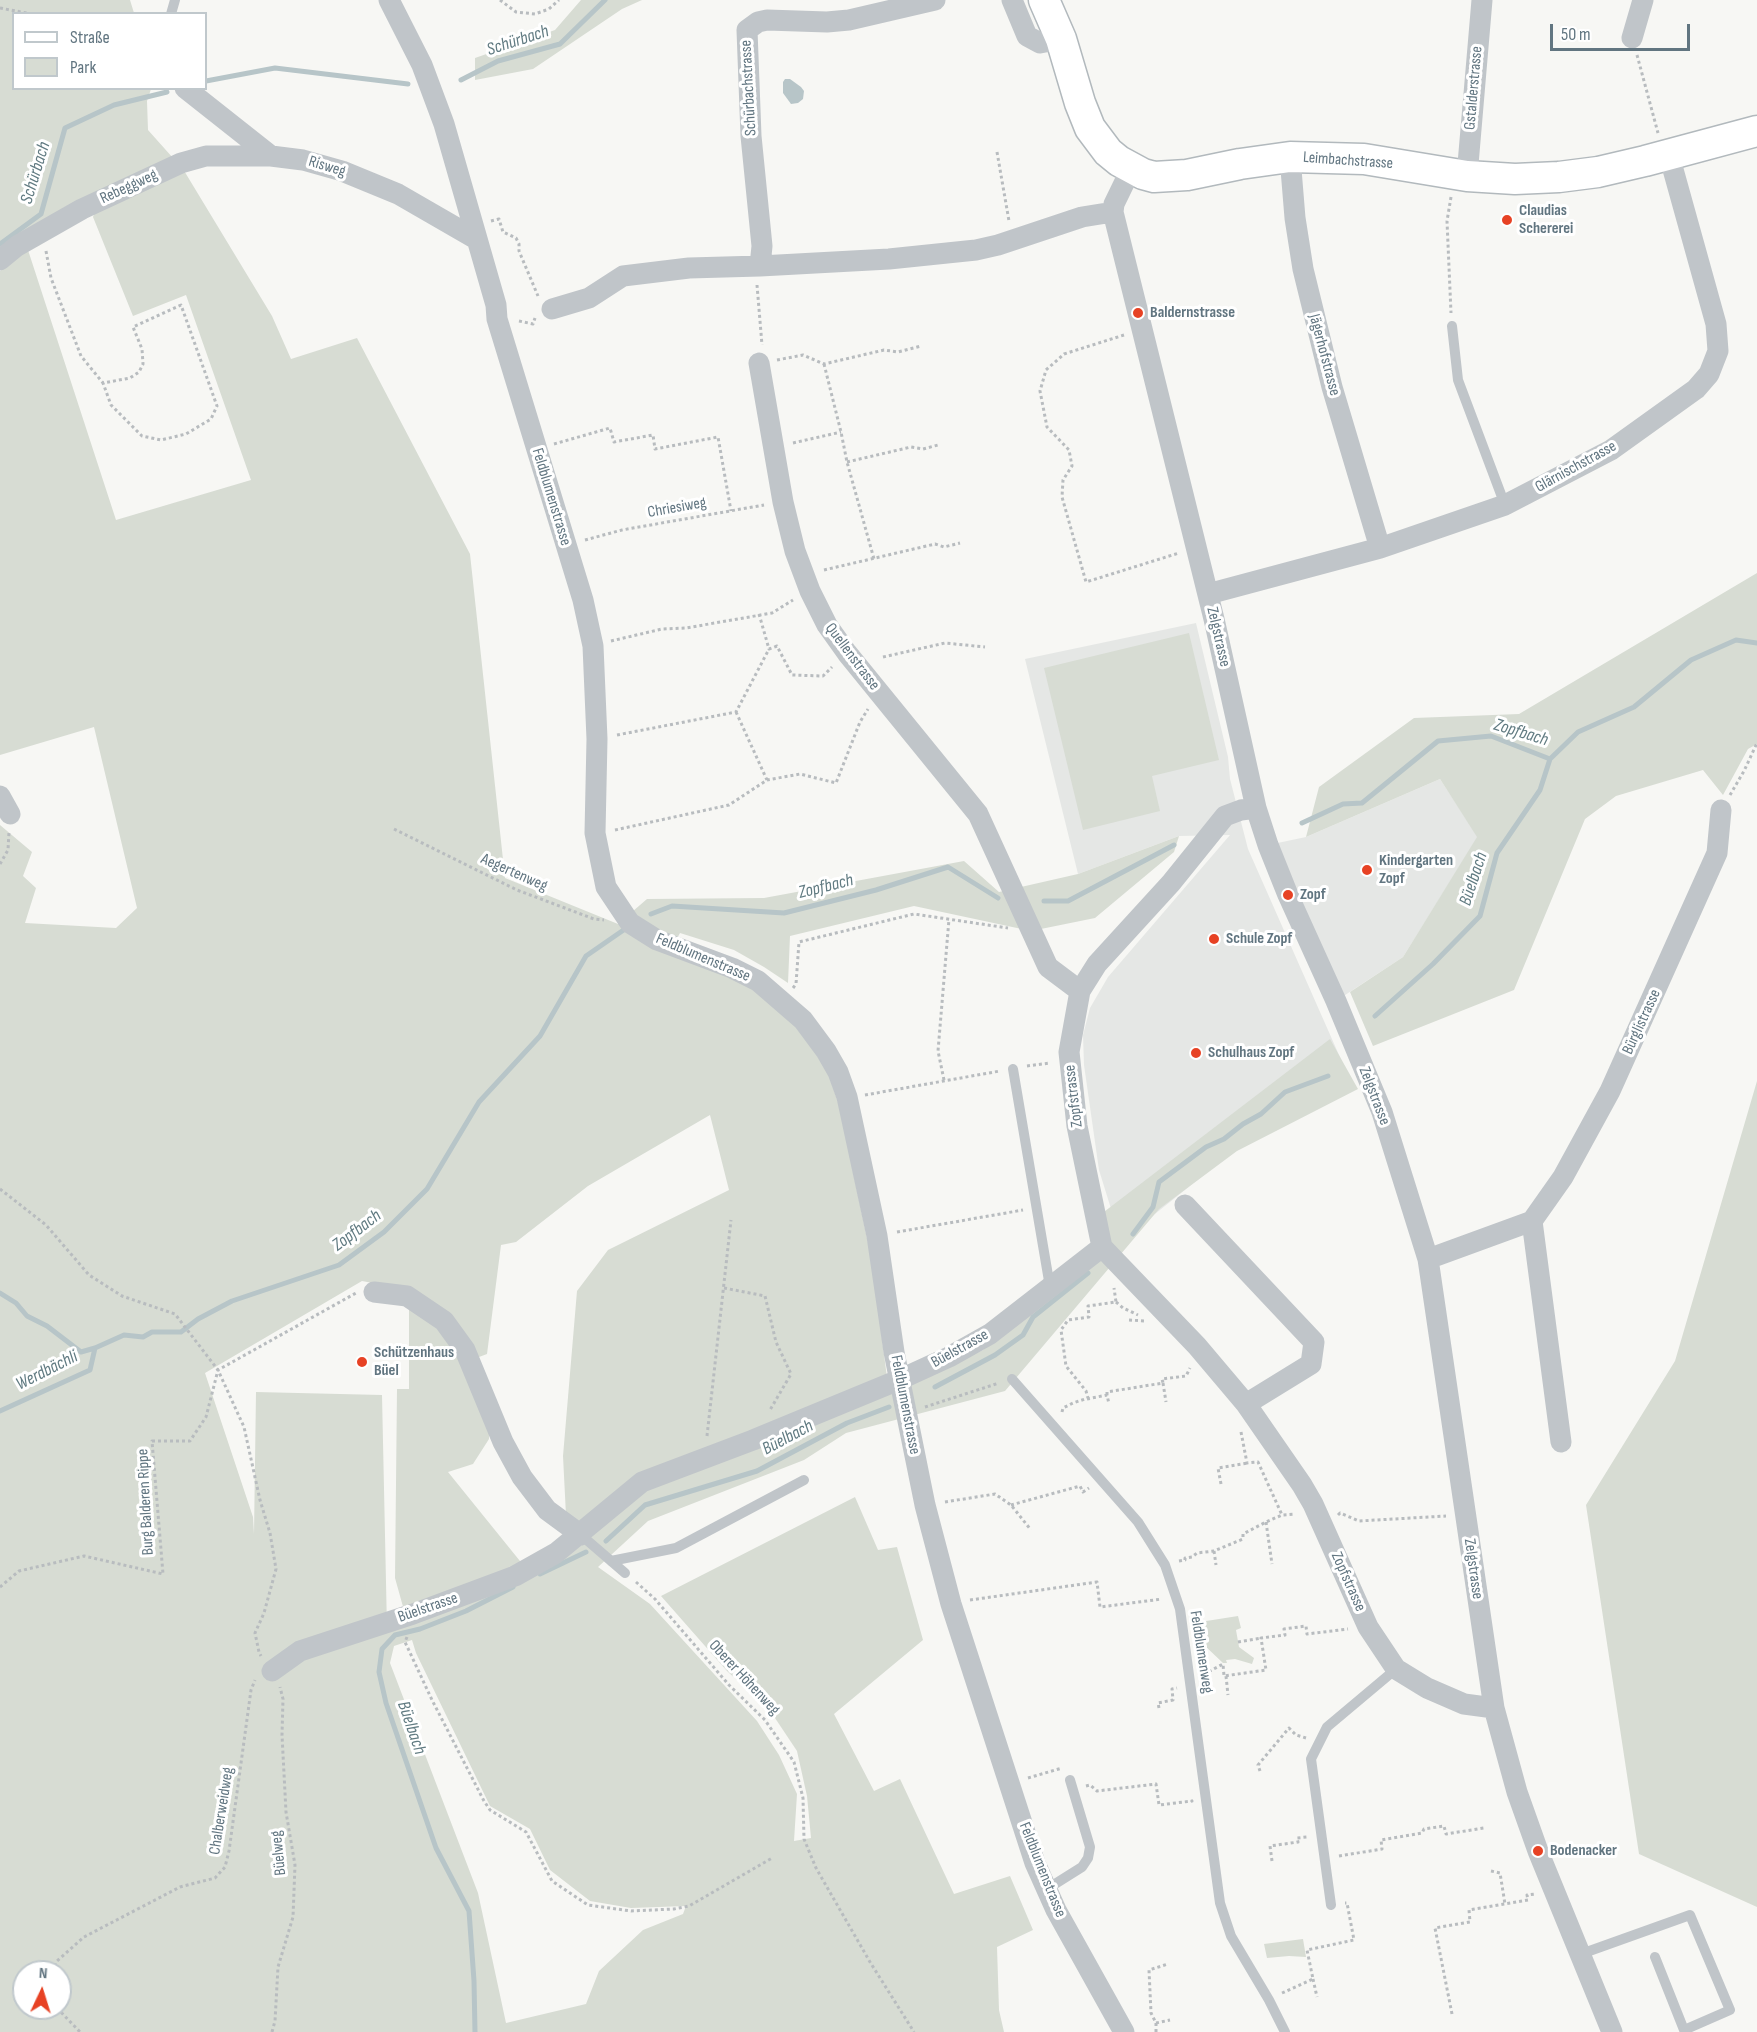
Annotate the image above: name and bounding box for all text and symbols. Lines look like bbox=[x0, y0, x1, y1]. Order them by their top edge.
legend bbox=[12, 12, 207, 90]
scale bar bbox=[1553, 12, 1692, 50]
water label: Schürbach bbox=[484, 21, 552, 61]
text: 50 m bbox=[1561, 24, 1591, 45]
text: Straße bbox=[70, 27, 110, 48]
street label: Schürbachstrasse bbox=[737, 39, 761, 137]
street label: Gstalderstrasse bbox=[1461, 45, 1487, 131]
text: Park bbox=[70, 57, 96, 78]
water label: Schürbach bbox=[16, 139, 56, 207]
street label: Leimbachstrasse bbox=[1302, 148, 1394, 174]
street label: Risweg bbox=[306, 152, 348, 182]
street label: Rebeggweg bbox=[97, 165, 161, 209]
place label: Claudias Schererei bbox=[1519, 201, 1573, 239]
marker: Claudias Schererei bbox=[1500, 213, 1514, 227]
place label: Baldernstrasse bbox=[1150, 303, 1235, 323]
marker: Baldernstrasse bbox=[1131, 306, 1145, 320]
street label: Jägerhofstrasse bbox=[1304, 312, 1344, 398]
street label: Glärnischstrasse bbox=[1532, 437, 1620, 497]
street label: Feldblumenstrasse bbox=[527, 446, 575, 548]
street label: Chriesiweg bbox=[646, 493, 708, 523]
street label: Zelgstrasse bbox=[1202, 605, 1234, 669]
street label: Quellenstrasse bbox=[821, 620, 883, 694]
water label: Zopfbach bbox=[1491, 715, 1551, 751]
street label: Aegertenweg bbox=[478, 850, 550, 896]
water label: Büelbach bbox=[1455, 850, 1493, 908]
place label: Kindergarten Zopf bbox=[1379, 851, 1453, 889]
marker: Kindergarten Zopf bbox=[1360, 863, 1374, 877]
water label: Zopfbach bbox=[796, 870, 856, 904]
place label: Zopf bbox=[1300, 885, 1326, 905]
marker: Zopf bbox=[1281, 888, 1295, 902]
place label: Schule Zopf bbox=[1226, 929, 1292, 949]
street label: Feldblumenstrasse bbox=[653, 930, 753, 986]
marker: Schule Zopf bbox=[1207, 932, 1221, 946]
street label: Bürglistrasse bbox=[1619, 986, 1665, 1058]
place label: Schulhaus Zopf bbox=[1208, 1043, 1294, 1063]
marker: Schulhaus Zopf bbox=[1189, 1046, 1203, 1060]
street label: Zopfstrasse bbox=[1061, 1064, 1087, 1128]
street label: Zelgstrasse bbox=[1354, 1064, 1394, 1128]
water label: Zopfbach bbox=[328, 1206, 386, 1256]
street label: Büelstrasse bbox=[928, 1326, 992, 1372]
place label: Schützenhaus Büel bbox=[374, 1343, 454, 1381]
water label: Werdbächli bbox=[12, 1346, 82, 1396]
street label: Feldblumenstrasse bbox=[886, 1354, 924, 1456]
marker: Schützenhaus Büel bbox=[355, 1355, 369, 1369]
water label: Büelbach bbox=[759, 1416, 817, 1460]
street label: Burg Balderen Rippe bbox=[134, 1448, 158, 1556]
street label: Zelgstrasse bbox=[1459, 1537, 1487, 1601]
street label: Zopfstrasse bbox=[1326, 1549, 1370, 1615]
street label: Büelstrasse bbox=[396, 1589, 460, 1627]
street label: Feldblumenweg bbox=[1185, 1609, 1217, 1695]
street label: Oberer Höhenweg bbox=[704, 1637, 784, 1719]
water label: Büelbach bbox=[392, 1699, 430, 1757]
street label: Chalberweidweg bbox=[206, 1766, 238, 1856]
street label: Feldblumenstrasse bbox=[1014, 1820, 1070, 1920]
street label: Büelweg bbox=[267, 1830, 291, 1876]
place label: Bodenacker bbox=[1550, 1841, 1617, 1861]
marker: Bodenacker bbox=[1531, 1844, 1545, 1858]
north arrow bbox=[12, 1960, 72, 2020]
text: N bbox=[38, 1964, 48, 1983]

